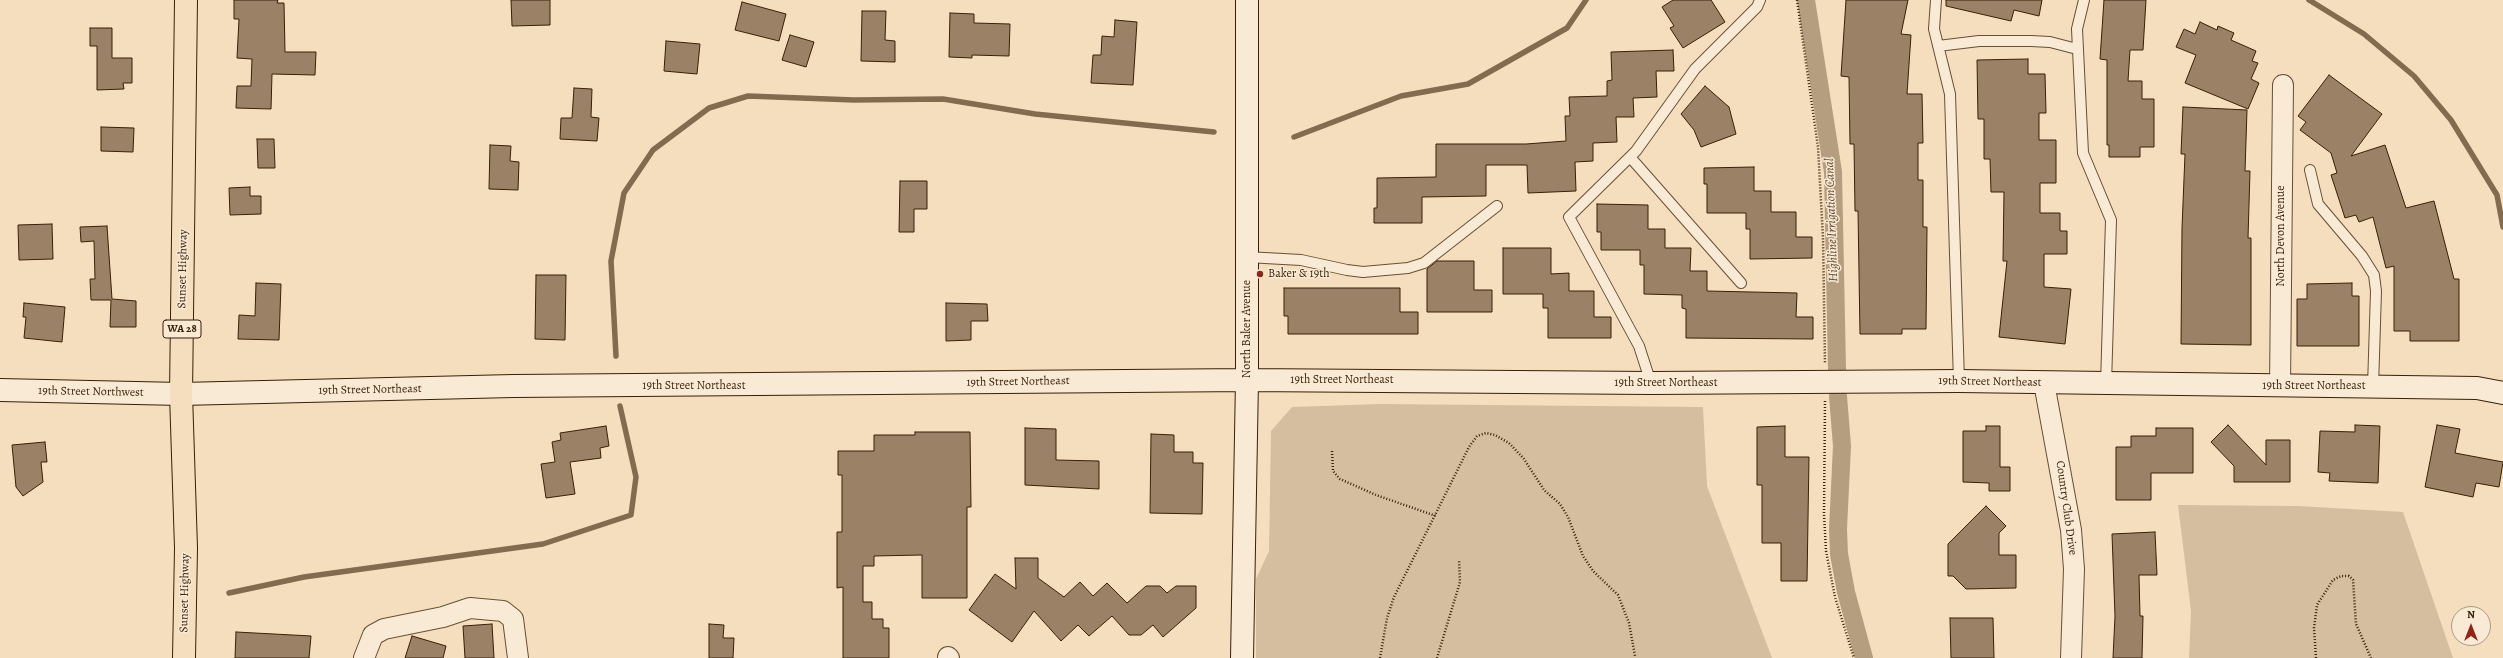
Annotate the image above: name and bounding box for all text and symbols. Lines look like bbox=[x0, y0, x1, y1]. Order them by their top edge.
water label: Highline Irrigation Canal bbox=[1822, 158, 1842, 282]
street label: North Devon Avenue bbox=[2274, 185, 2288, 287]
street label: Sunset Highway bbox=[175, 229, 191, 309]
place label: Baker & 19th bbox=[1268, 267, 1330, 281]
marker: Baker & 19th bbox=[1255, 269, 1265, 279]
street label: North Baker Avenue bbox=[1240, 280, 1254, 378]
road number: WA 28 bbox=[163, 320, 201, 338]
street label: 19th Street Northeast bbox=[1290, 373, 1394, 387]
street label: 19th Street Northeast bbox=[966, 374, 1070, 390]
street label: 19th Street Northeast bbox=[1938, 374, 2042, 390]
street label: 19th Street Northeast bbox=[1614, 376, 1718, 390]
street label: 19th Street Northeast bbox=[642, 379, 746, 393]
street label: 19th Street Northeast bbox=[2262, 379, 2366, 393]
street label: 19th Street Northeast bbox=[318, 382, 422, 398]
street label: 19th Street Northwest bbox=[38, 384, 144, 400]
street label: Country Club Drive bbox=[2052, 460, 2080, 556]
street label: Sunset Highway bbox=[177, 553, 193, 633]
north arrow bbox=[2451, 606, 2491, 646]
text: N bbox=[2467, 607, 2475, 622]

